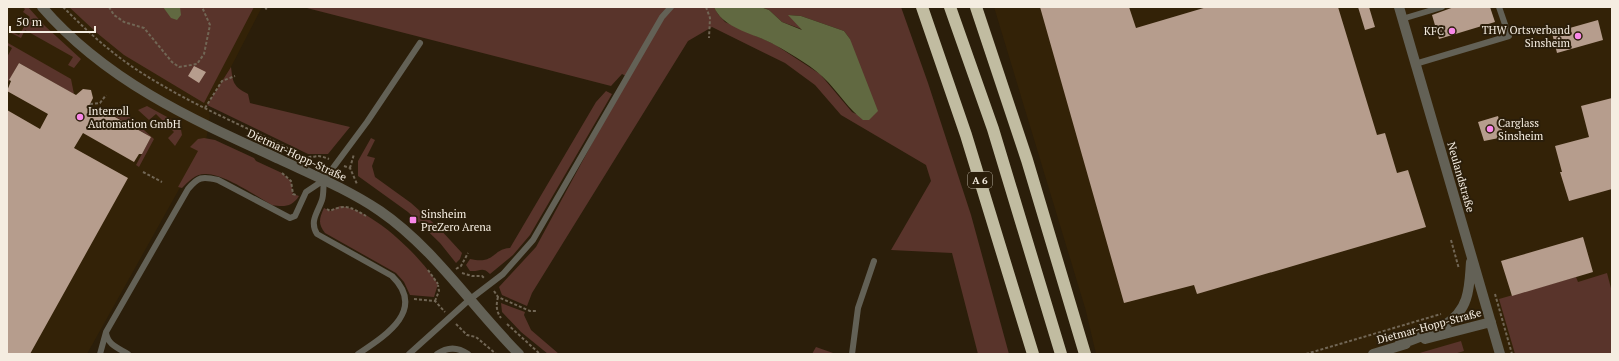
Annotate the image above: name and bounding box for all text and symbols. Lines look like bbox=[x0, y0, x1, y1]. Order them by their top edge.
scale bar bbox=[10, 8, 95, 34]
text: 50 m bbox=[16, 14, 43, 29]
place label: THW Ortsverband Sinsheim bbox=[1482, 23, 1570, 50]
place label: KFC bbox=[1424, 24, 1444, 38]
marker: KFC bbox=[1447, 26, 1457, 36]
marker: THW Ortsverband Sinsheim bbox=[1573, 31, 1583, 41]
place label: Interroll Automation GmbH bbox=[88, 104, 181, 131]
marker: Interroll Automation GmbH bbox=[75, 112, 85, 122]
place label: Carglass Sinsheim bbox=[1498, 116, 1544, 143]
marker: Carglass Sinsheim bbox=[1485, 124, 1495, 134]
street label: Dietmar-Hopp-Straße bbox=[245, 126, 349, 184]
street label: Neulandstraße bbox=[1444, 140, 1478, 214]
road number: A 6 bbox=[968, 172, 992, 188]
place label: Sinsheim PreZero Arena bbox=[421, 207, 492, 234]
marker: Sinsheim PreZero Arena bbox=[408, 215, 418, 225]
street label: Dietmar-Hopp-Straße bbox=[1375, 305, 1483, 347]

